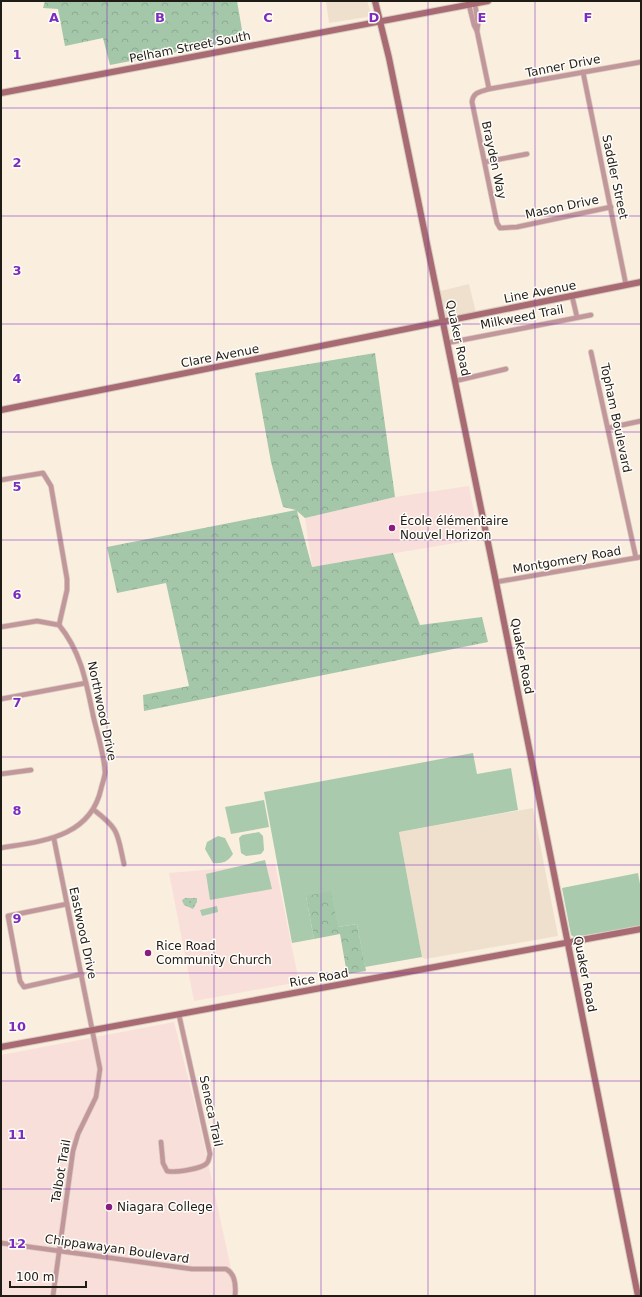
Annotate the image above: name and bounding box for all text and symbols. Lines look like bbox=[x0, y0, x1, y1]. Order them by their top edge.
text: A bbox=[49, 10, 59, 25]
text: B bbox=[155, 10, 165, 25]
text: C bbox=[263, 10, 273, 25]
text: D bbox=[369, 10, 380, 25]
text: E bbox=[478, 10, 486, 25]
text: F bbox=[584, 10, 592, 25]
street label: Pelham Street South bbox=[128, 28, 252, 66]
text: 1 bbox=[12, 47, 22, 62]
street label: Tanner Drive bbox=[523, 52, 602, 80]
street label: Brayden Way bbox=[479, 120, 509, 200]
street label: Saddler Street bbox=[599, 133, 631, 221]
text: 2 bbox=[12, 155, 22, 170]
street label: Mason Drive bbox=[524, 192, 600, 222]
text: 3 bbox=[12, 263, 22, 278]
street label: Line Avenue bbox=[503, 278, 577, 306]
street label: Quaker Road bbox=[443, 299, 473, 377]
street label: Milkweed Trail bbox=[479, 302, 565, 332]
street label: Clare Avenue bbox=[180, 342, 260, 370]
street label: Topham Boulevard bbox=[597, 361, 634, 474]
text: 4 bbox=[12, 371, 22, 386]
text: 5 bbox=[12, 479, 22, 494]
place label: École élémentaire Nouvel Horizon bbox=[400, 513, 508, 542]
marker: École élémentaire Nouvel Horizon bbox=[387, 523, 397, 533]
street label: Montgomery Road bbox=[512, 544, 622, 576]
text: 6 bbox=[12, 587, 22, 602]
street label: Quaker Road bbox=[508, 617, 536, 695]
street label: Northwood Drive bbox=[85, 660, 119, 762]
text: 7 bbox=[12, 695, 22, 710]
text: 8 bbox=[12, 803, 22, 818]
street label: Eastwood Drive bbox=[66, 886, 100, 980]
text: 9 bbox=[12, 911, 22, 926]
street label: Quaker Road bbox=[571, 935, 599, 1013]
place label: Rice Road Community Church bbox=[156, 939, 272, 967]
marker: Rice Road Community Church bbox=[143, 948, 153, 958]
street label: Rice Road bbox=[288, 966, 350, 990]
text: 10 bbox=[8, 1019, 26, 1034]
street label: Seneca Trail bbox=[197, 1074, 225, 1148]
text: 11 bbox=[8, 1127, 26, 1142]
street label: Talbot Trail bbox=[48, 1138, 73, 1205]
place label: Niagara College bbox=[117, 1200, 213, 1214]
marker: Niagara College bbox=[104, 1202, 114, 1212]
street label: Chippawayan Boulevard bbox=[44, 1232, 190, 1266]
text: 12 bbox=[8, 1236, 26, 1251]
scale bar bbox=[10, 1263, 86, 1289]
text: 100 m bbox=[16, 1270, 54, 1284]

